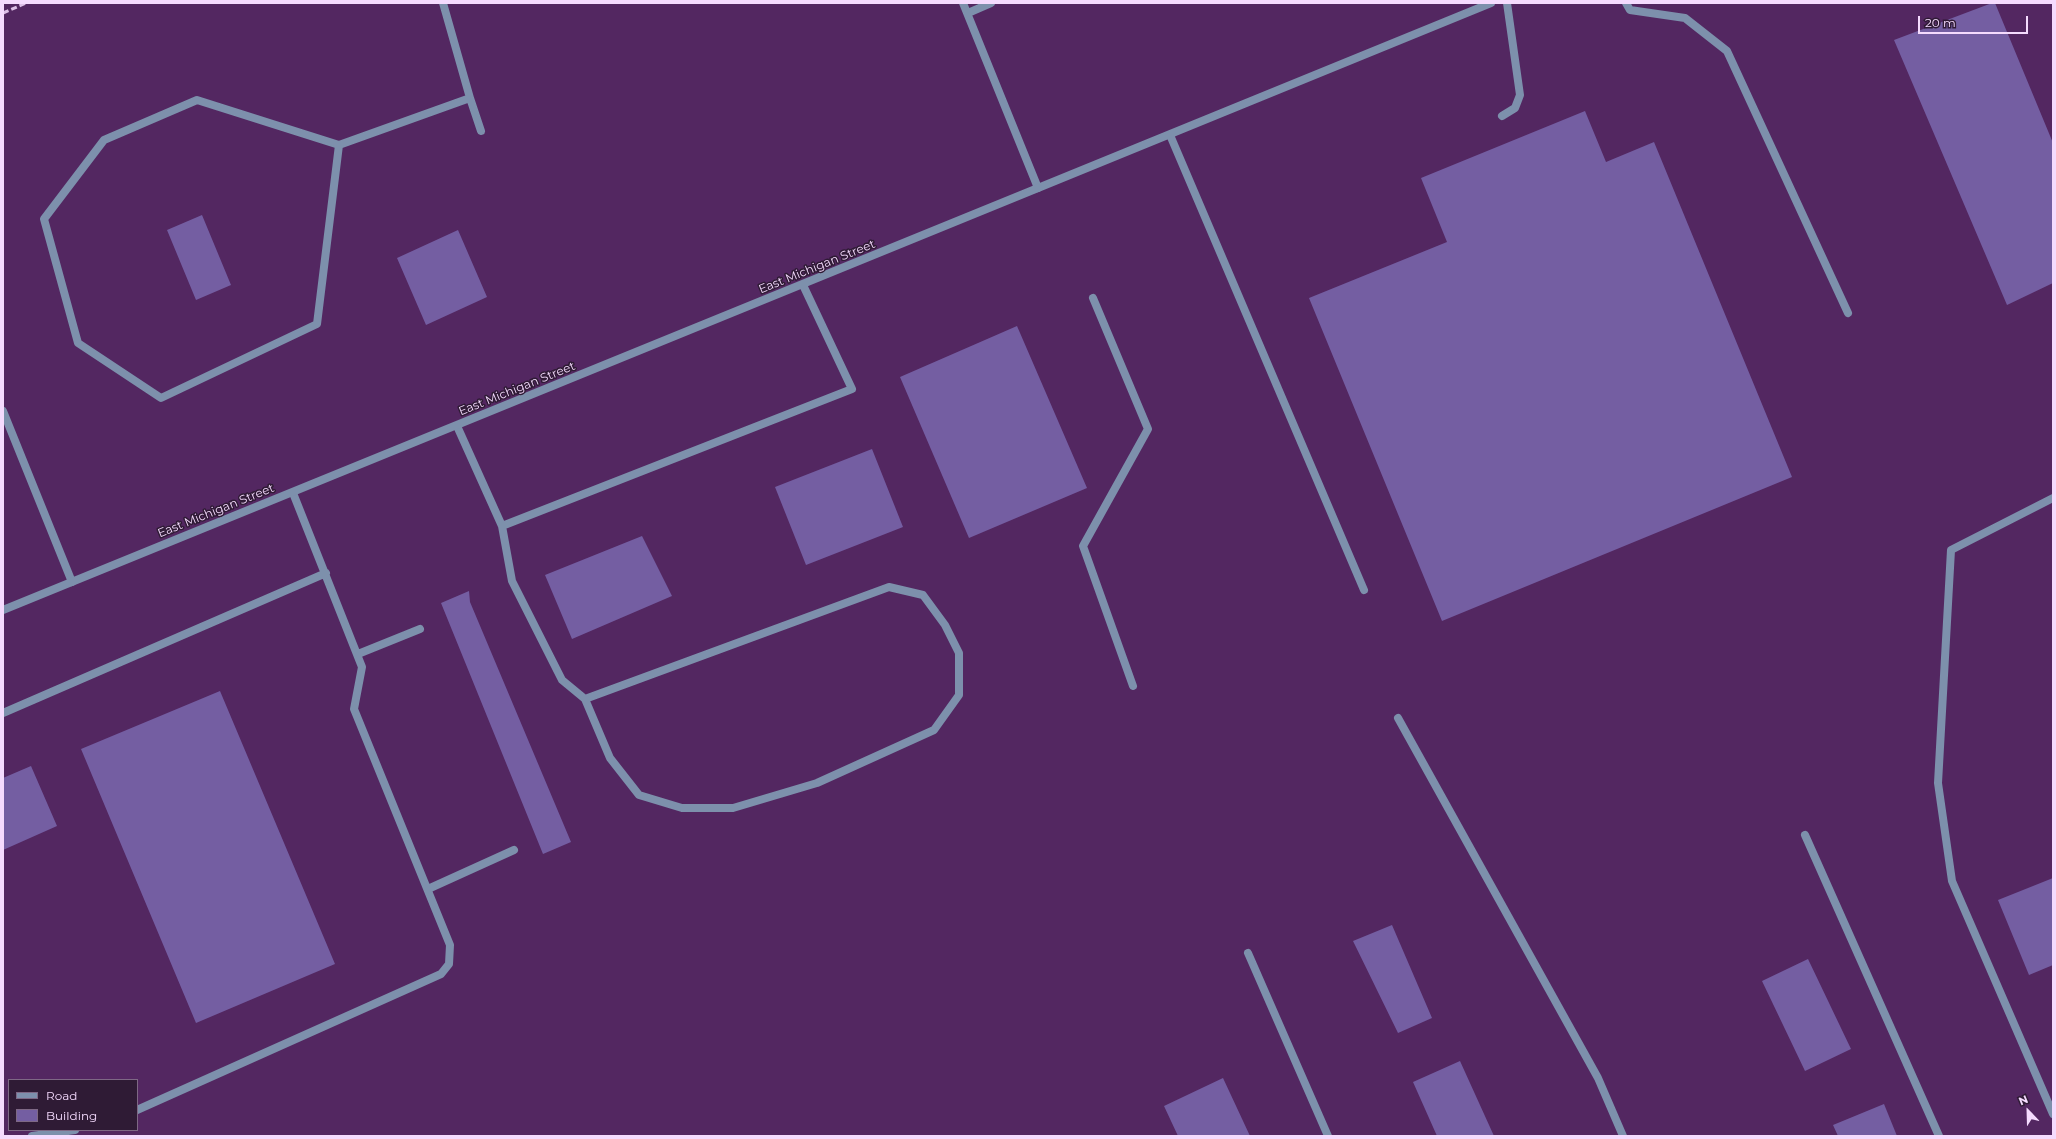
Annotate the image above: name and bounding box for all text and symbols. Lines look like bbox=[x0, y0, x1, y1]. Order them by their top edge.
scale bar bbox=[1920, 8, 2030, 34]
text: 20 m bbox=[1925, 15, 1956, 30]
street label: East Michigan Street bbox=[757, 237, 877, 297]
street label: East Michigan Street bbox=[457, 359, 577, 419]
street label: East Michigan Street bbox=[156, 481, 276, 541]
legend bbox=[8, 1079, 138, 1131]
text: Road bbox=[46, 1088, 77, 1103]
north arrow bbox=[2008, 1091, 2048, 1131]
text: N bbox=[2016, 1092, 2030, 1108]
text: Building bbox=[46, 1108, 97, 1123]

